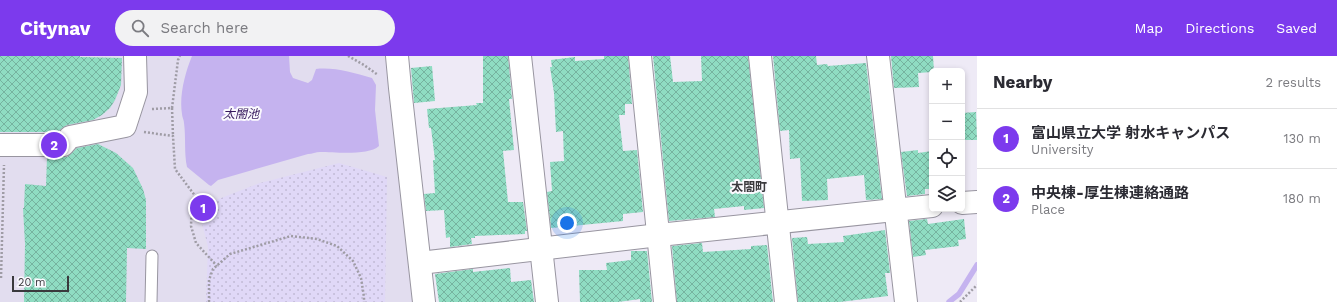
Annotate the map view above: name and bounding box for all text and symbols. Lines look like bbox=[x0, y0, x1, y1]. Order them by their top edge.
search box bbox=[115, 10, 395, 46]
text: Citynav bbox=[20, 17, 91, 40]
icon: search bbox=[129, 17, 151, 39]
text: Search here bbox=[161, 19, 248, 37]
text: Map bbox=[1135, 20, 1163, 36]
text: Directions bbox=[1185, 20, 1254, 36]
text: Saved bbox=[1276, 20, 1317, 36]
map controls bbox=[929, 68, 965, 212]
button: + bbox=[929, 68, 965, 104]
text: Nearby bbox=[993, 72, 1052, 92]
text: 2 results bbox=[1266, 75, 1321, 90]
button: − bbox=[929, 104, 965, 140]
water label: 太閤池 bbox=[223, 107, 260, 121]
text: 富山県立大学 射水キャンパス bbox=[1031, 124, 1230, 142]
pin: 2 bbox=[41, 130, 67, 160]
text: 1 bbox=[1003, 131, 1009, 146]
text: 130 m bbox=[1283, 131, 1321, 146]
button: locate bbox=[929, 140, 965, 176]
text: University bbox=[1031, 142, 1093, 157]
button: layers bbox=[929, 176, 965, 212]
district label: 太閤町 bbox=[731, 180, 767, 194]
text: 中央棟-厚生棟連絡通路 bbox=[1031, 184, 1189, 202]
text: 2 bbox=[1002, 191, 1010, 206]
text: 180 m bbox=[1283, 191, 1321, 206]
pin: 1 bbox=[190, 193, 216, 223]
text: Place bbox=[1031, 202, 1065, 217]
your location bbox=[557, 213, 577, 233]
scale bar bbox=[12, 274, 69, 293]
text: 20 m bbox=[18, 276, 46, 289]

